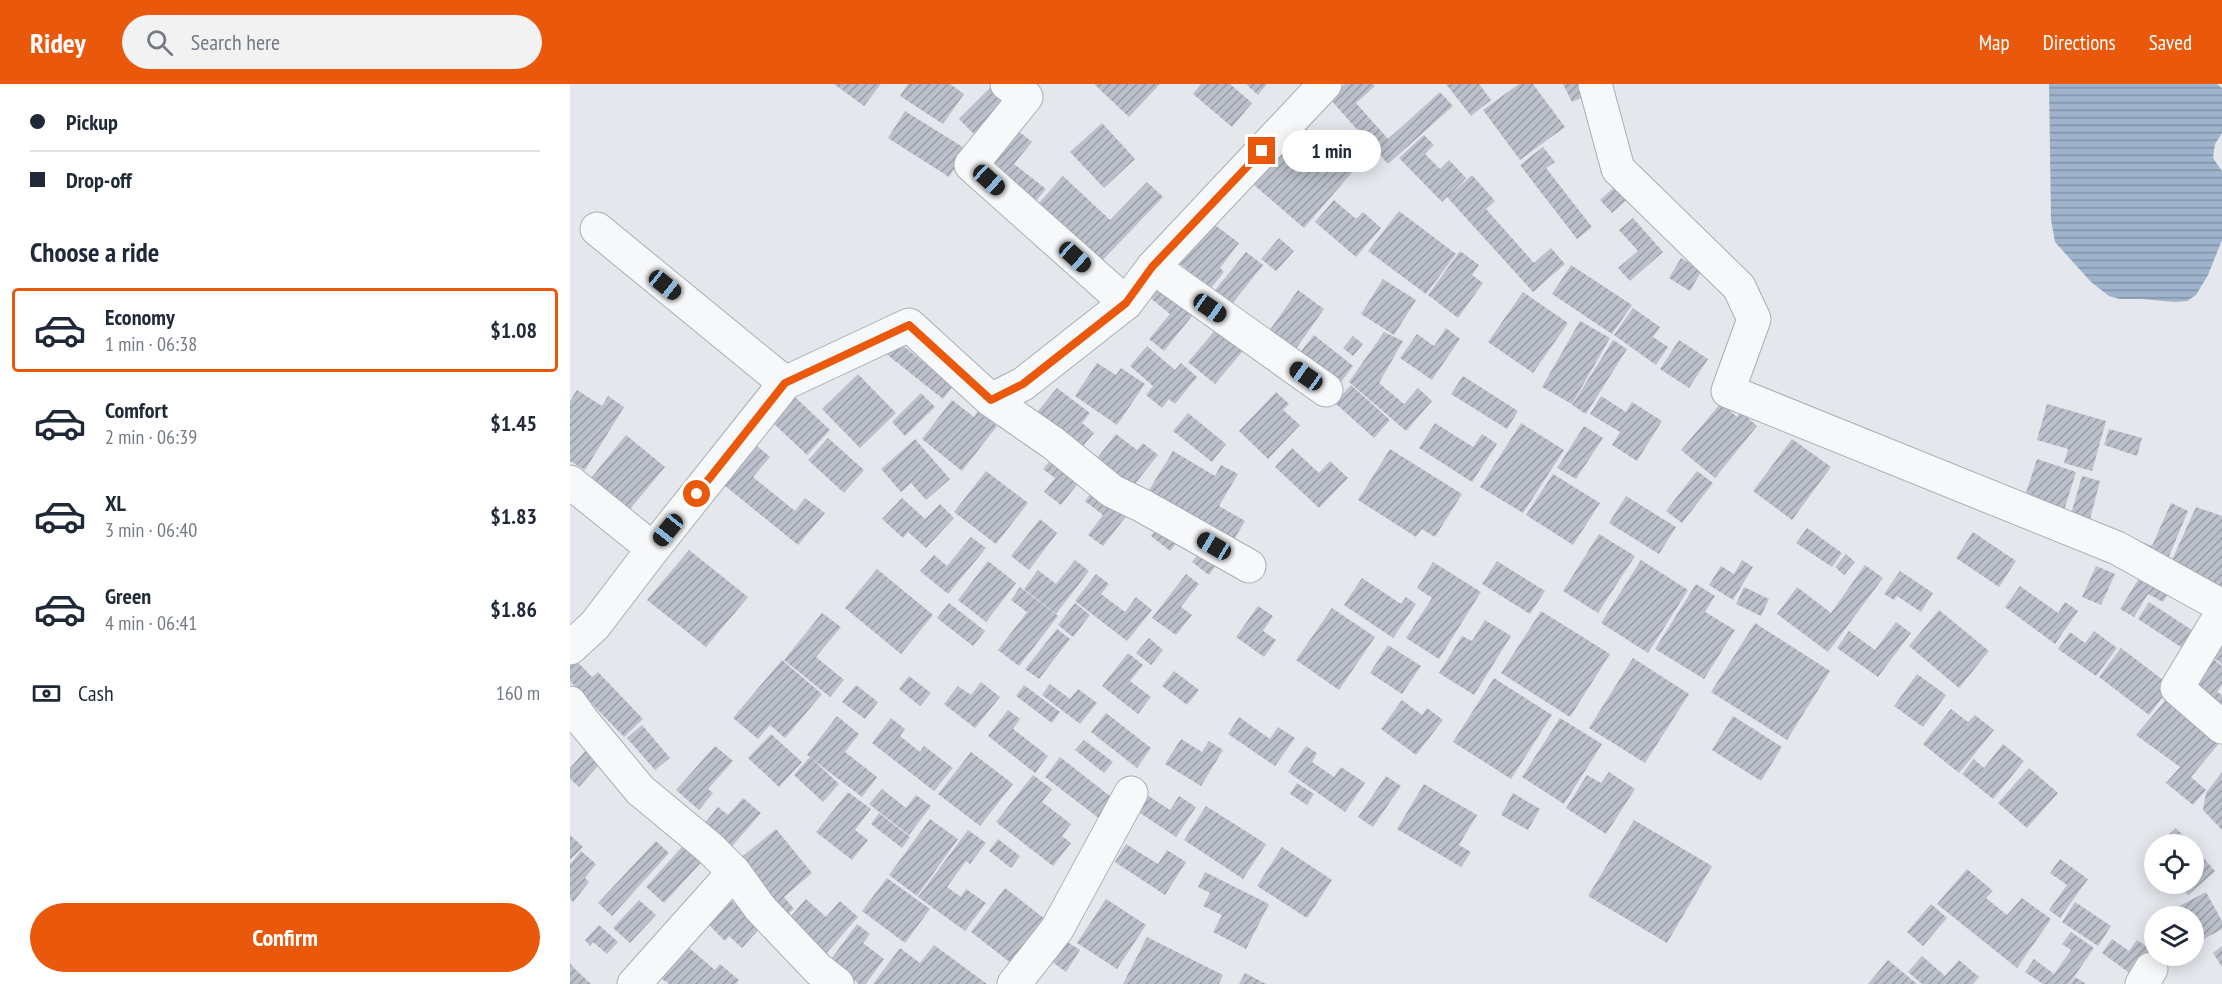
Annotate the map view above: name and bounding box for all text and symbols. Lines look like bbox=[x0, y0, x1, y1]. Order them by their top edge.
search box bbox=[122, 15, 542, 69]
text: Ridey bbox=[30, 24, 86, 61]
icon: search bbox=[143, 26, 176, 59]
text: Search here bbox=[191, 28, 280, 56]
text: Map bbox=[1979, 29, 2010, 56]
text: Directions bbox=[2043, 29, 2116, 56]
text: Saved bbox=[2149, 29, 2192, 56]
text: Pickup bbox=[66, 108, 118, 136]
callout: 1 min bbox=[1283, 130, 1382, 172]
route end bbox=[1248, 137, 1275, 164]
text: 1 min bbox=[1311, 138, 1352, 164]
car bbox=[970, 161, 1008, 199]
text: Drop-off bbox=[66, 166, 132, 194]
text: Choose a ride bbox=[30, 235, 159, 269]
car bbox=[1056, 238, 1094, 276]
car bbox=[645, 267, 685, 303]
car bbox=[1190, 290, 1230, 326]
icon: car bbox=[33, 303, 87, 357]
text: Economy bbox=[105, 303, 175, 331]
text: $1.08 bbox=[490, 316, 537, 344]
text: 1 min · 06:38 bbox=[105, 331, 197, 357]
car bbox=[1286, 358, 1326, 394]
icon: car bbox=[33, 396, 87, 450]
text: Comfort bbox=[105, 396, 168, 424]
text: $1.45 bbox=[490, 409, 537, 437]
text: 2 min · 06:39 bbox=[105, 424, 197, 450]
route start bbox=[683, 480, 710, 507]
icon: car bbox=[33, 489, 87, 543]
text: XL bbox=[105, 489, 126, 517]
text: $1.83 bbox=[490, 502, 537, 530]
car bbox=[650, 510, 686, 550]
text: 3 min · 06:40 bbox=[105, 517, 197, 543]
car bbox=[1194, 529, 1234, 563]
icon: car bbox=[33, 582, 87, 636]
text: Green bbox=[105, 582, 151, 610]
text: $1.86 bbox=[490, 595, 537, 623]
text: 4 min · 06:41 bbox=[105, 610, 197, 636]
icon: cash bbox=[30, 677, 63, 710]
text: Cash bbox=[78, 679, 114, 707]
text: 160 m bbox=[496, 680, 540, 706]
map controls bbox=[2144, 834, 2204, 966]
button: locate bbox=[2144, 834, 2204, 894]
button: Confirm bbox=[30, 903, 540, 972]
button: layers bbox=[2144, 906, 2204, 966]

